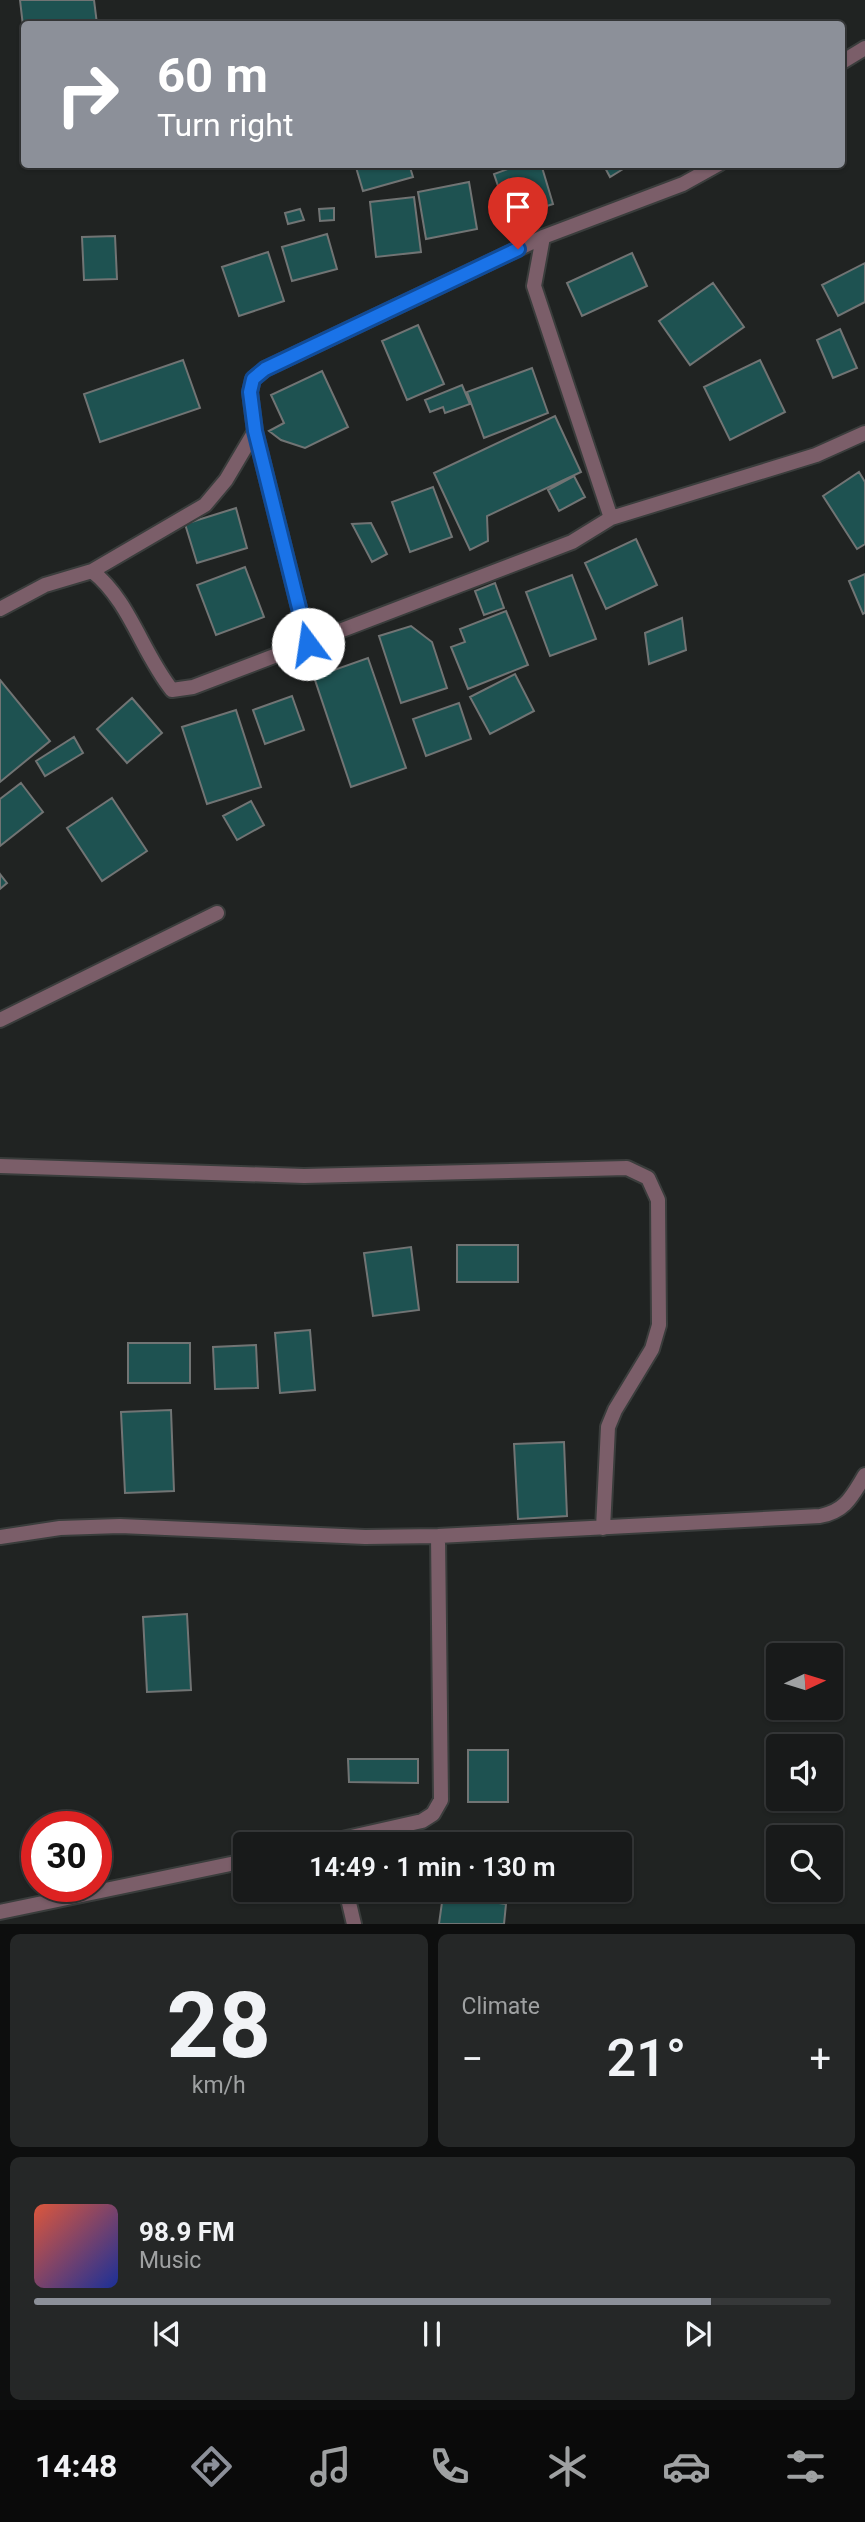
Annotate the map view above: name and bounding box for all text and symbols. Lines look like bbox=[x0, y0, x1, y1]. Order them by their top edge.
text: 60 m bbox=[157, 47, 268, 104]
icon: right bbox=[42, 49, 133, 140]
text: Turn right bbox=[157, 106, 293, 144]
pin bbox=[488, 177, 548, 249]
icon: arrive bbox=[499, 188, 537, 226]
position arrow bbox=[271, 607, 345, 681]
north arrow bbox=[766, 1643, 844, 1720]
map controls bbox=[766, 1643, 843, 1902]
button: sound bbox=[766, 1734, 843, 1811]
speed limit sign: 30 bbox=[21, 1811, 112, 1902]
button: search bbox=[766, 1825, 843, 1902]
text: 14:49 · 1 min · 130 m bbox=[309, 1852, 556, 1882]
text: 28 bbox=[167, 1973, 271, 2079]
text: Climate bbox=[462, 1993, 540, 2020]
text: 21° bbox=[607, 2028, 686, 2089]
text: − bbox=[462, 2037, 483, 2081]
text: + bbox=[809, 2037, 831, 2081]
text: km/h bbox=[192, 2072, 246, 2099]
text: 98.9 FM bbox=[139, 2217, 235, 2247]
text: Music bbox=[139, 2247, 201, 2274]
icon: previous bbox=[148, 2315, 186, 2353]
icon: pause bbox=[413, 2315, 451, 2353]
icon: next bbox=[679, 2315, 717, 2353]
icon: directions bbox=[187, 2442, 236, 2491]
icon: music bbox=[306, 2442, 355, 2491]
icon: phone bbox=[425, 2442, 474, 2491]
icon: climate bbox=[543, 2442, 592, 2491]
icon: car bbox=[662, 2442, 711, 2491]
icon: filters bbox=[781, 2442, 830, 2491]
text: 14:48 bbox=[35, 2447, 117, 2485]

